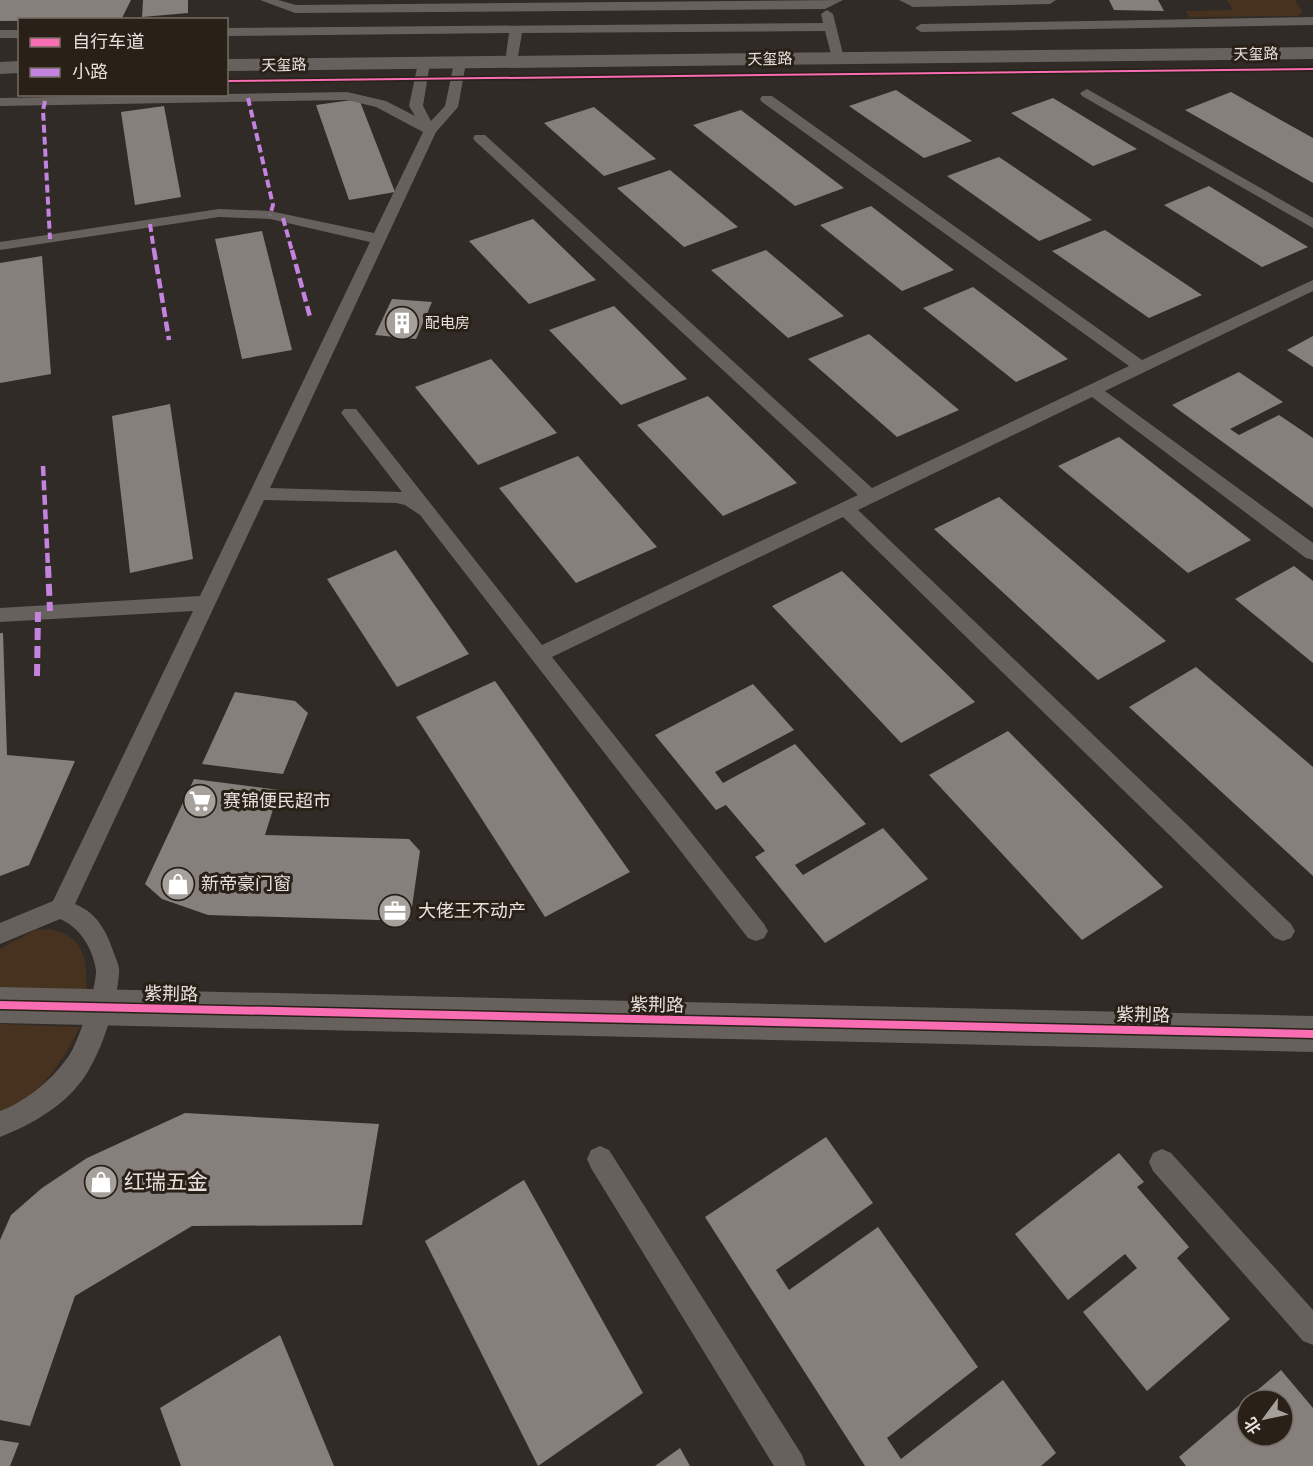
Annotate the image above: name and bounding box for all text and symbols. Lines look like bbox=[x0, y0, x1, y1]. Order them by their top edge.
legend bbox=[18, 18, 228, 96]
text: 自行车道 bbox=[72, 32, 144, 52]
street label: 天玺路 bbox=[1233, 45, 1279, 62]
street label: 天玺路 bbox=[747, 50, 793, 67]
street label: 天玺路 bbox=[261, 56, 307, 73]
text: 小路 bbox=[72, 62, 108, 82]
building icon: 配电房 bbox=[384, 305, 420, 341]
place label: 配电房 bbox=[425, 314, 470, 331]
supermarket icon: 赛锦便民超市 bbox=[182, 783, 218, 819]
place label: 赛锦便民超市 bbox=[223, 791, 331, 811]
shop icon: 新帝豪门窗 bbox=[160, 866, 196, 902]
place label: 新帝豪门窗 bbox=[201, 874, 291, 894]
office icon: 大佬王不动产 bbox=[377, 893, 413, 929]
place label: 大佬王不动产 bbox=[418, 901, 526, 921]
street label: 紫荆路 bbox=[144, 984, 198, 1004]
street label: 紫荆路 bbox=[630, 995, 684, 1015]
street label: 紫荆路 bbox=[1116, 1005, 1170, 1025]
shop icon: 红瑞五金 bbox=[83, 1164, 119, 1200]
place label: 红瑞五金 bbox=[124, 1170, 208, 1193]
north arrow bbox=[1235, 1388, 1295, 1448]
text: 北 bbox=[1241, 1415, 1264, 1437]

